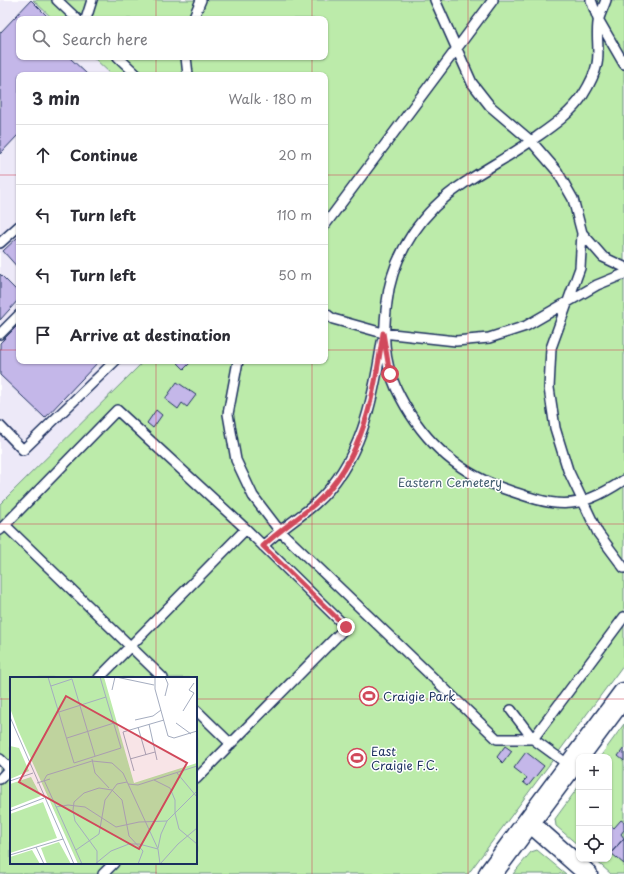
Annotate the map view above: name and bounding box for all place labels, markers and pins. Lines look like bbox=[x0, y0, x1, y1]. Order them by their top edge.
sports icon: Craigie Park bbox=[358, 685, 380, 707]
place label: Craigie Park bbox=[383, 687, 456, 705]
place label: East Craigie F.C. bbox=[371, 742, 438, 774]
sports icon: East Craigie F.C. bbox=[346, 747, 368, 769]

